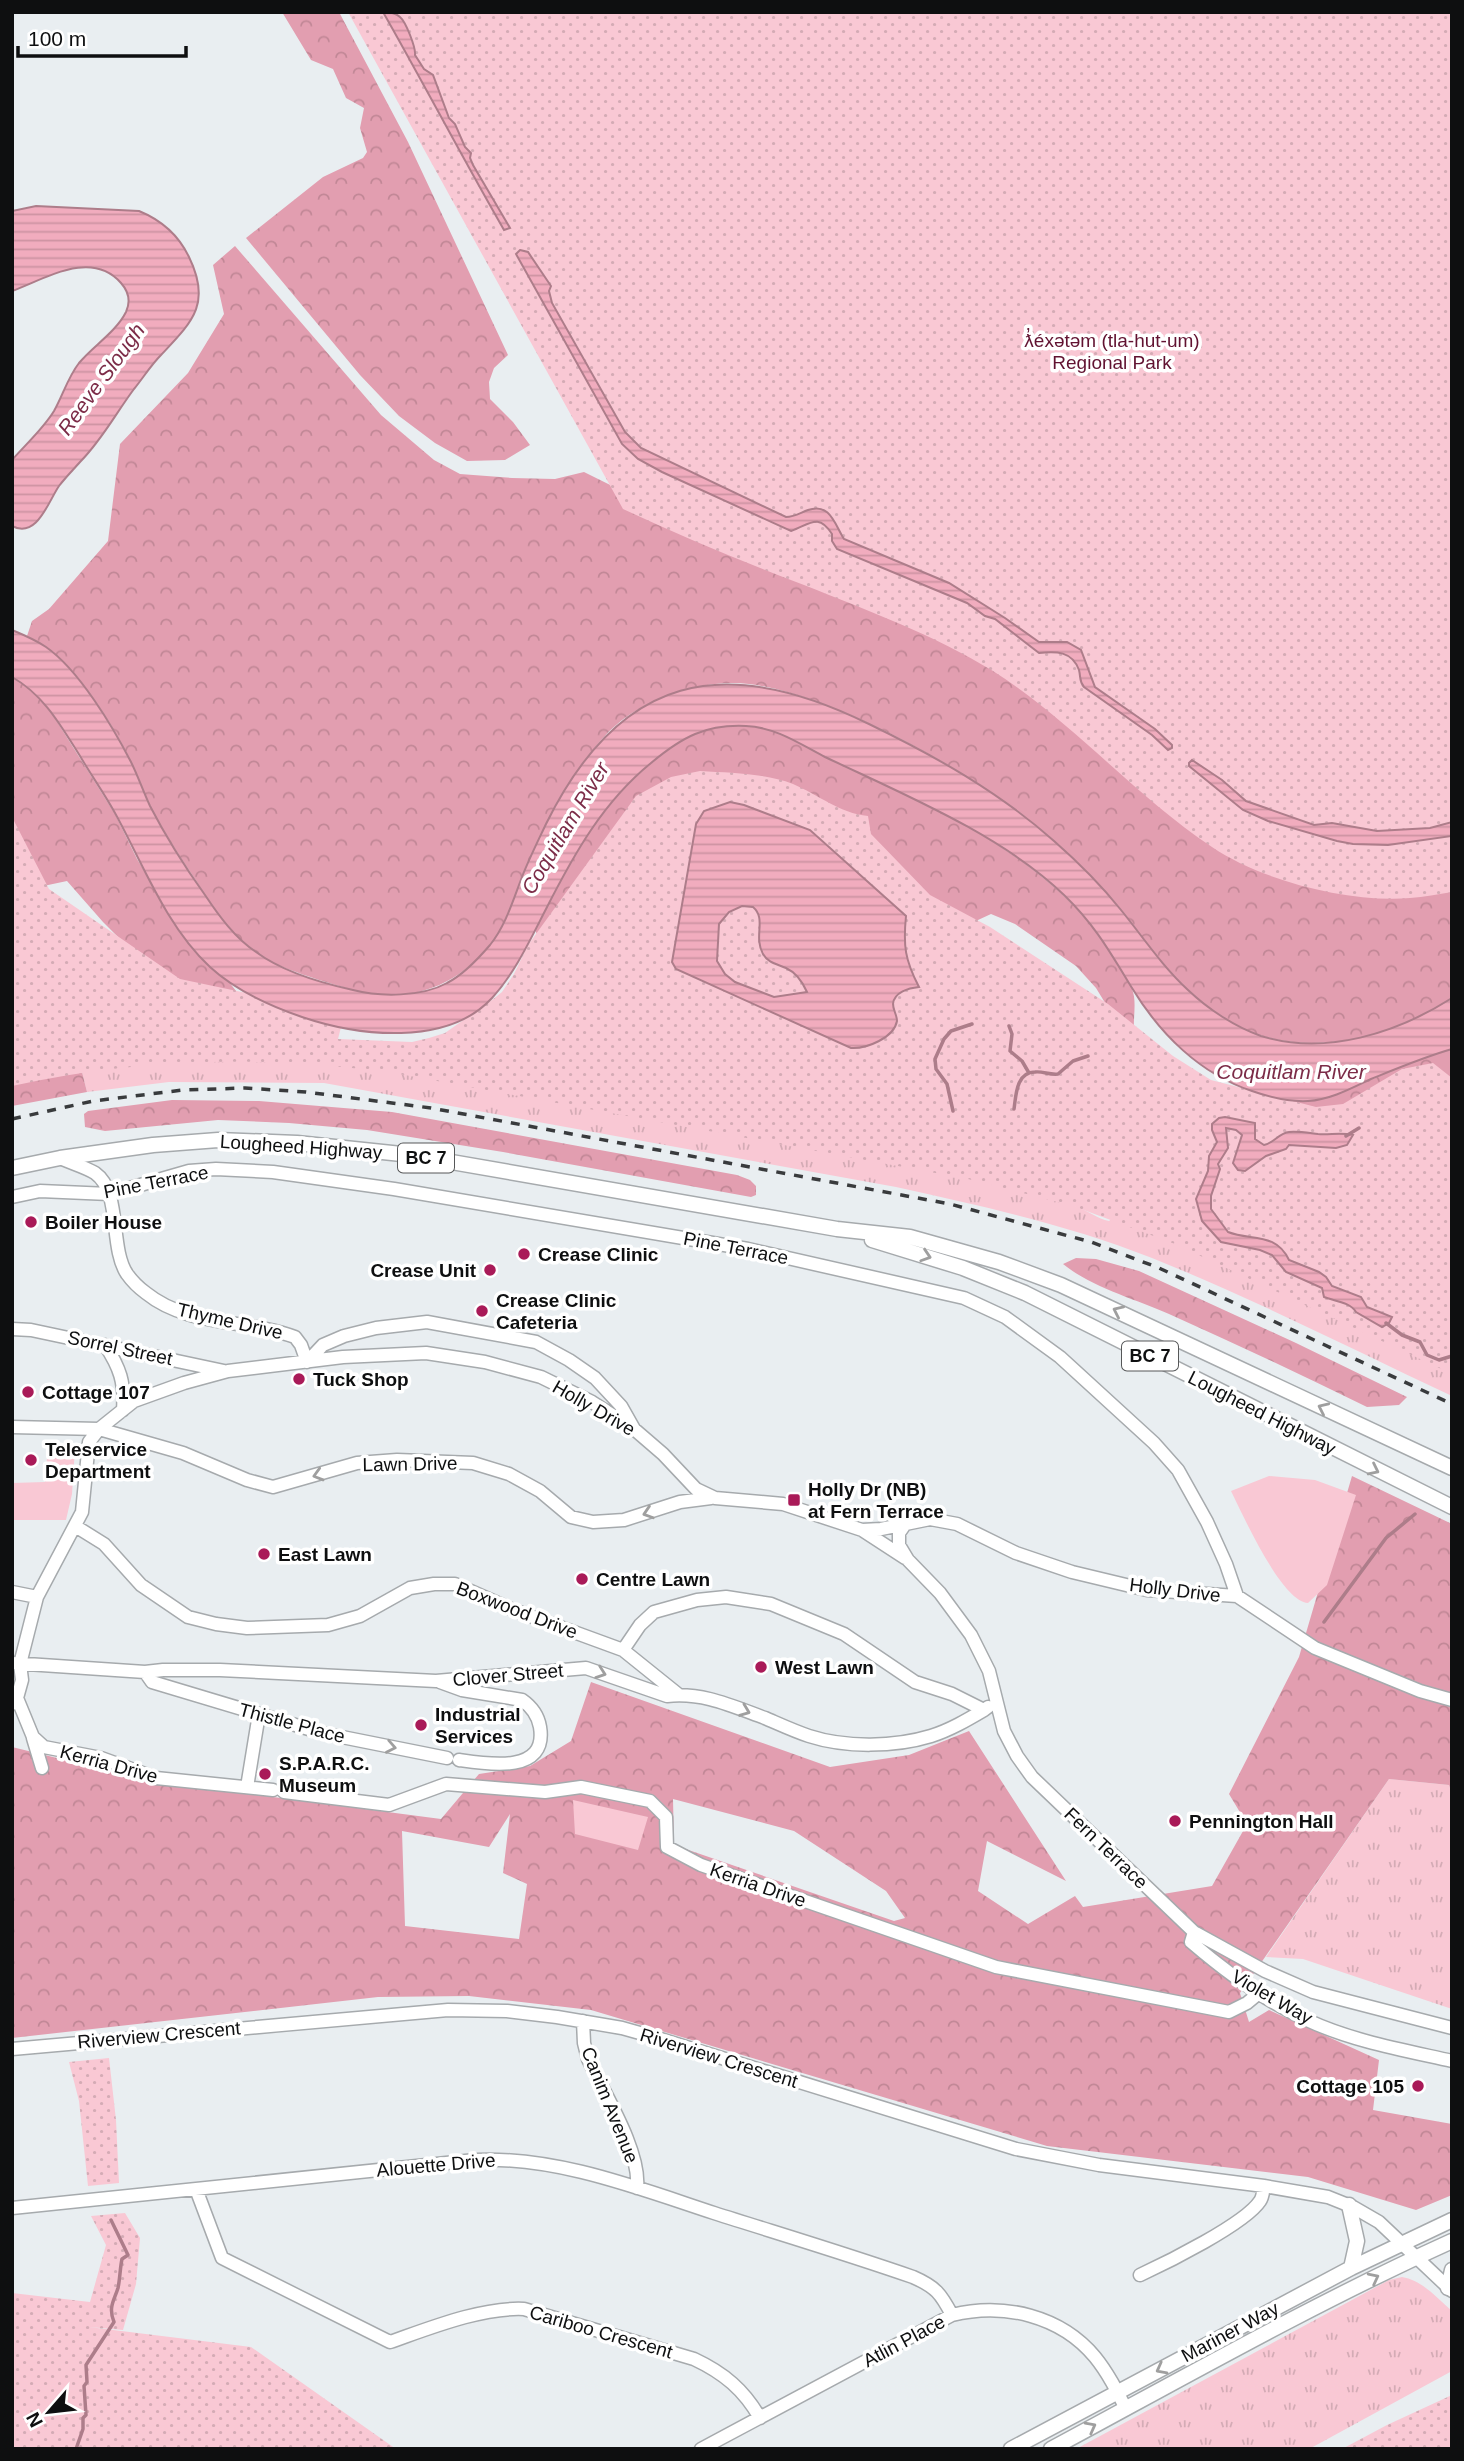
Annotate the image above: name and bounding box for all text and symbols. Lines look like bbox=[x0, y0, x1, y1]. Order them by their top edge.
scale bar bbox=[18, 14, 186, 58]
text: 100 m bbox=[28, 27, 86, 50]
water label: Reeve Slough bbox=[53, 319, 149, 439]
park label: ƛ̓éxətəm (tla-hut-um) Regional Park bbox=[1024, 328, 1200, 373]
water label: Coquitlam River bbox=[517, 757, 614, 898]
water label: Coquitlam River bbox=[1216, 1060, 1367, 1083]
street label: Lougheed Highway bbox=[219, 1131, 383, 1163]
road number: BC 7 bbox=[398, 1143, 454, 1172]
street label: Pine Terrace bbox=[102, 1162, 210, 1202]
place label: Boiler House bbox=[45, 1212, 162, 1233]
marker: Boiler House bbox=[23, 1214, 39, 1230]
street label: Pine Terrace bbox=[682, 1228, 790, 1268]
place label: Crease Clinic bbox=[538, 1244, 659, 1265]
marker: Crease Clinic bbox=[516, 1246, 532, 1262]
one-way arrow bbox=[920, 1248, 932, 1262]
place label: Crease Unit bbox=[370, 1260, 477, 1281]
marker: Crease Unit bbox=[482, 1262, 498, 1278]
place label: Crease Clinic Cafeteria bbox=[496, 1290, 617, 1333]
street label: Thyme Drive bbox=[175, 1299, 285, 1343]
marker: Crease Clinic Cafeteria bbox=[474, 1303, 490, 1319]
one-way arrow bbox=[1112, 1305, 1125, 1319]
street label: Sorrel Street bbox=[66, 1327, 175, 1370]
road number: BC 7 bbox=[1122, 1342, 1178, 1371]
street label: Lougheed Highway bbox=[1185, 1367, 1340, 1460]
place label: Tuck Shop bbox=[313, 1369, 409, 1390]
marker: Tuck Shop bbox=[291, 1371, 307, 1387]
street label: Holly Drive bbox=[549, 1376, 639, 1440]
place label: Cottage 107 bbox=[42, 1382, 150, 1403]
marker: Cottage 107 bbox=[20, 1384, 36, 1400]
one-way arrow bbox=[1318, 1402, 1331, 1416]
place label: Teleservice Department bbox=[45, 1439, 151, 1482]
marker: Teleservice Department bbox=[23, 1452, 39, 1468]
street label: Lawn Drive bbox=[362, 1453, 458, 1475]
one-way arrow bbox=[1367, 1461, 1379, 1475]
one-way arrow bbox=[312, 1466, 324, 1481]
place label: Holly Dr (NB) at Fern Terrace bbox=[808, 1479, 944, 1522]
marker: Holly Dr (NB) at Fern Terrace bbox=[786, 1492, 802, 1508]
one-way arrow bbox=[643, 1504, 655, 1519]
place label: East Lawn bbox=[278, 1544, 372, 1565]
marker: East Lawn bbox=[256, 1546, 272, 1562]
place label: Centre Lawn bbox=[596, 1569, 710, 1590]
marker: Centre Lawn bbox=[574, 1571, 590, 1587]
street label: Holly Drive bbox=[1128, 1574, 1222, 1606]
street label: Boxwood Drive bbox=[454, 1577, 580, 1643]
place label: West Lawn bbox=[775, 1657, 874, 1678]
marker: West Lawn bbox=[753, 1659, 769, 1675]
street label: Clover Street bbox=[452, 1660, 565, 1690]
one-way arrow bbox=[595, 1665, 607, 1679]
street label: Thistle Place bbox=[237, 1699, 347, 1747]
one-way arrow bbox=[738, 1702, 750, 1716]
place label: Industrial Services bbox=[435, 1704, 521, 1747]
marker: Industrial Services bbox=[413, 1717, 429, 1733]
one-way arrow bbox=[385, 1738, 397, 1753]
street label: Kerria Drive bbox=[58, 1741, 160, 1787]
place label: S.P.A.R.C. Museum bbox=[279, 1753, 369, 1796]
marker: S.P.A.R.C. Museum bbox=[257, 1766, 273, 1782]
street label: Fern Terrace bbox=[1060, 1803, 1152, 1893]
place label: Pennington Hall bbox=[1189, 1811, 1334, 1832]
marker: Pennington Hall bbox=[1167, 1813, 1183, 1829]
street label: Kerria Drive bbox=[707, 1859, 809, 1911]
street label: Violet Way bbox=[1228, 1965, 1317, 2029]
street label: Riverview Crescent bbox=[77, 2017, 242, 2053]
street label: Riverview Crescent bbox=[638, 2024, 801, 2092]
street label: Canim Avenue bbox=[577, 2044, 643, 2166]
place label: Cottage 105 bbox=[1296, 2076, 1404, 2097]
marker: Cottage 105 bbox=[1410, 2078, 1426, 2094]
street label: Alouette Drive bbox=[376, 2149, 496, 2181]
one-way arrow bbox=[1367, 2272, 1379, 2286]
street label: Mariner Way bbox=[1178, 2297, 1283, 2366]
street label: Cariboo Crescent bbox=[527, 2302, 676, 2363]
street label: Atlin Place bbox=[859, 2311, 949, 2371]
one-way arrow bbox=[1155, 2360, 1168, 2374]
north arrow bbox=[14, 2377, 84, 2447]
text: N bbox=[22, 2409, 47, 2431]
one-way arrow bbox=[1084, 2422, 1096, 2435]

